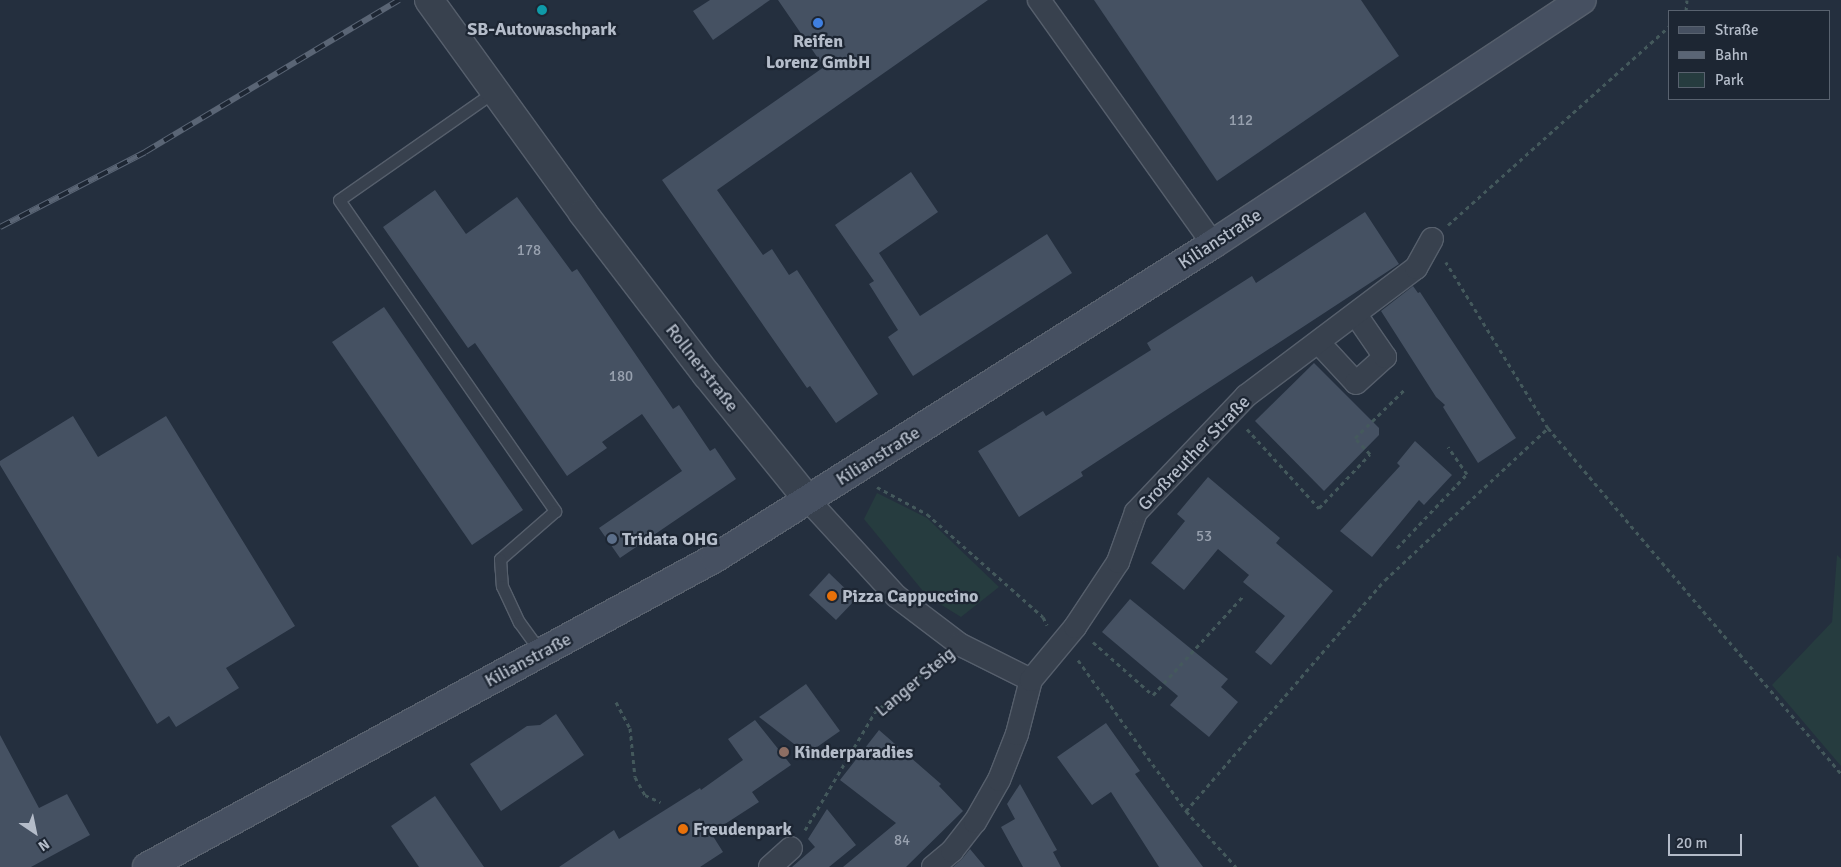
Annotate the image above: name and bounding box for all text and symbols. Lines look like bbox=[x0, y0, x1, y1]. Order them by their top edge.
marker: SB-Autowaschpark bbox=[536, 4, 548, 16]
legend bbox=[1668, 10, 1831, 100]
marker: Reifen Lorenz GmbH bbox=[812, 17, 824, 29]
place label: SB-Autowaschpark bbox=[467, 18, 617, 40]
text: Straße bbox=[1715, 21, 1759, 39]
place label: Reifen Lorenz GmbH bbox=[766, 31, 870, 74]
text: Bahn bbox=[1715, 46, 1748, 64]
text: Park bbox=[1715, 71, 1744, 89]
house number: 112 bbox=[1229, 112, 1253, 130]
street label: Kilianstraße bbox=[1174, 204, 1266, 274]
house number: 178 bbox=[517, 242, 541, 260]
street label: Rollnerstraße bbox=[661, 320, 743, 416]
house number: 180 bbox=[609, 368, 633, 386]
street label: Großreuther Straße bbox=[1134, 391, 1254, 515]
street label: Kilianstraße bbox=[832, 422, 924, 490]
place label: Tridata OHG bbox=[622, 528, 718, 550]
house number: 53 bbox=[1196, 528, 1212, 546]
marker: Tridata OHG bbox=[606, 533, 618, 545]
place label: Pizza Cappuccino bbox=[842, 585, 978, 607]
marker: Pizza Cappuccino bbox=[826, 590, 838, 602]
street label: Kilianstraße bbox=[481, 628, 575, 692]
street label: Langer Steig bbox=[871, 643, 959, 721]
place label: Kinderparadies bbox=[794, 741, 913, 763]
marker: Kinderparadies bbox=[778, 746, 790, 758]
north arrow bbox=[10, 807, 60, 857]
place label: Freudenpark bbox=[693, 818, 792, 840]
marker: Freudenpark bbox=[677, 823, 689, 835]
scale bar bbox=[1671, 824, 1745, 856]
house number: 84 bbox=[894, 832, 910, 850]
text: 20 m bbox=[1676, 834, 1707, 852]
text: N bbox=[35, 835, 52, 855]

